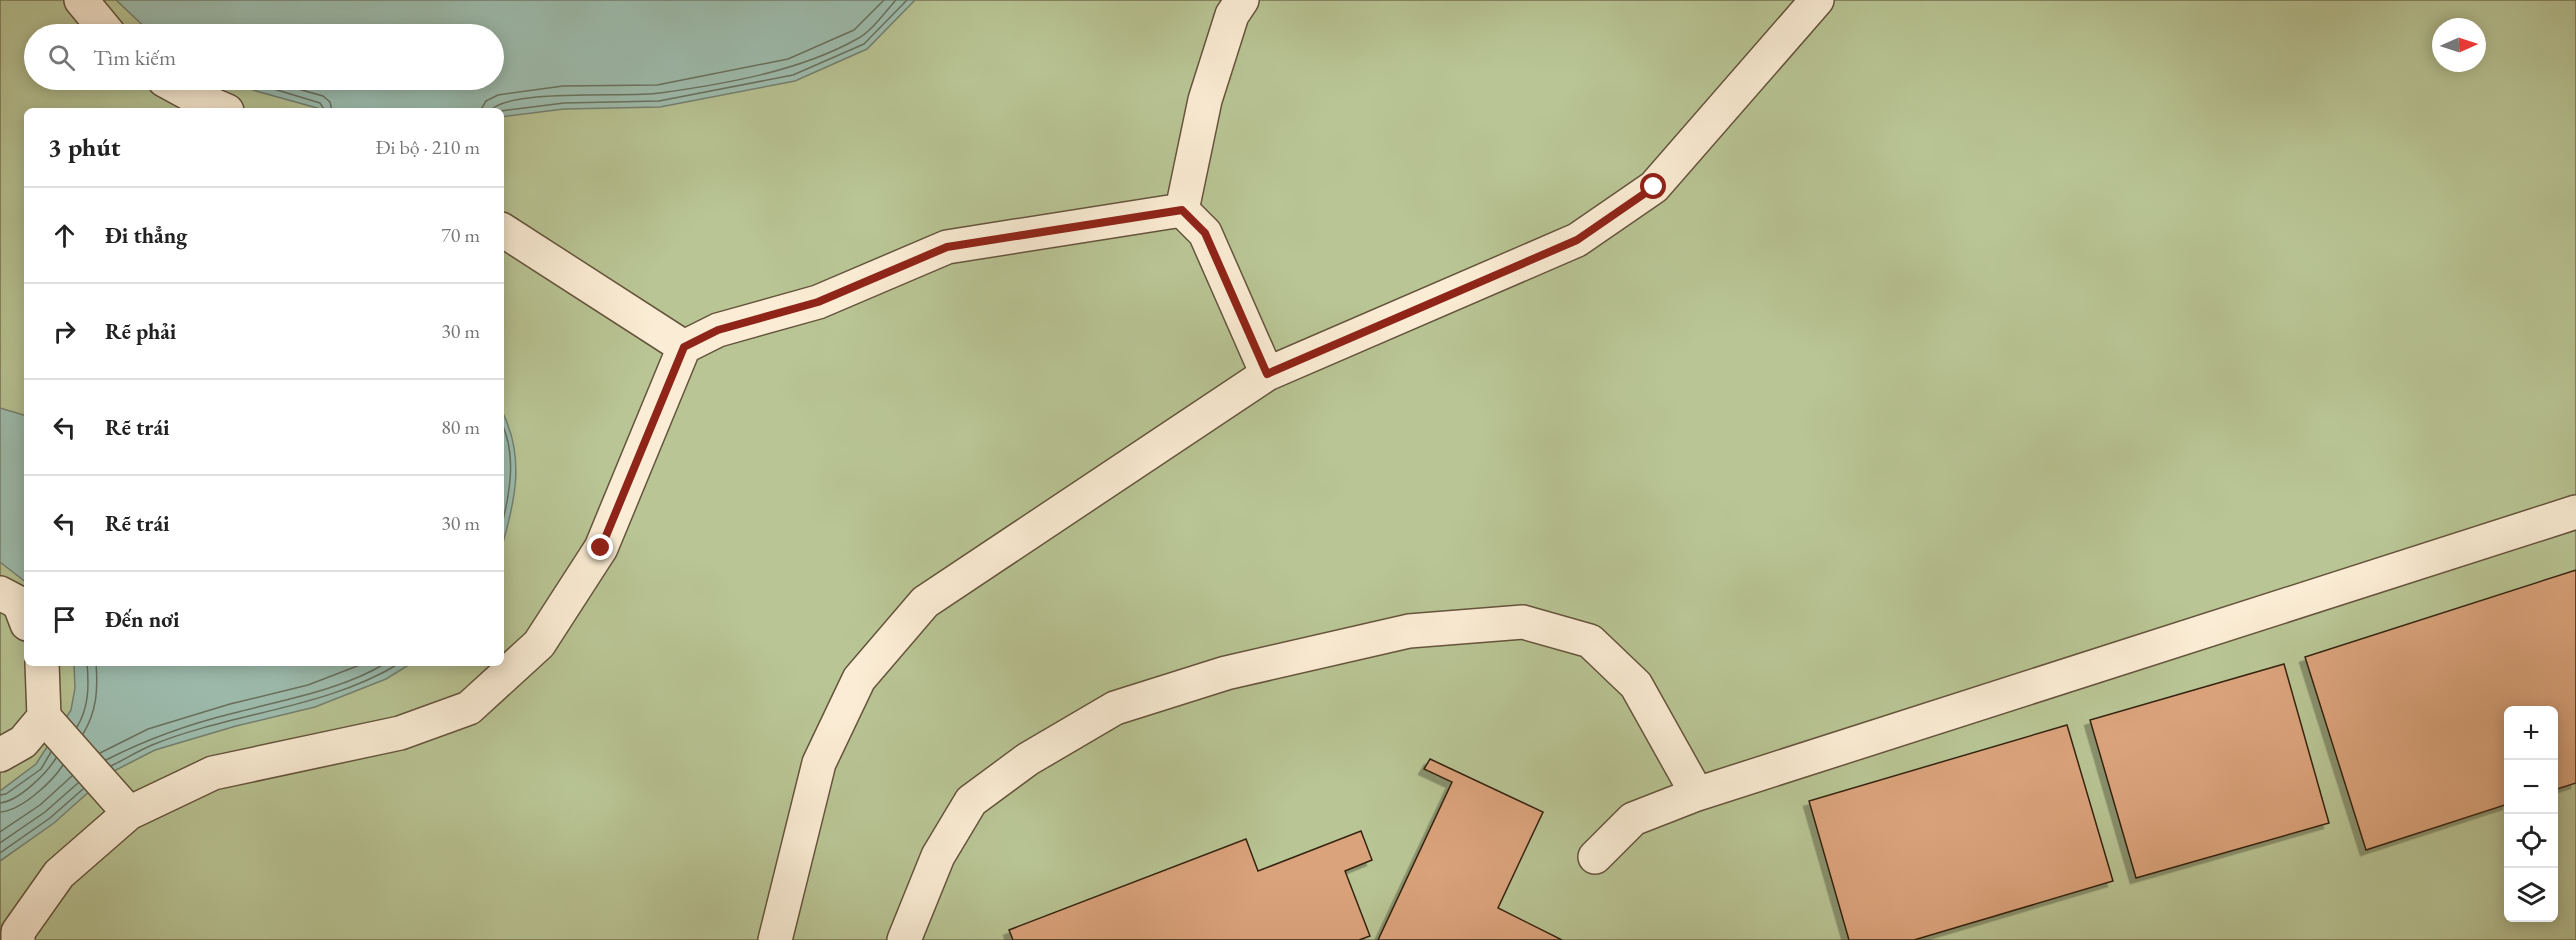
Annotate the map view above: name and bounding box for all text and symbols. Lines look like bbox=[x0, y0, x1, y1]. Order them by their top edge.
north arrow bbox=[2432, 18, 2486, 72]
search box bbox=[24, 24, 504, 90]
icon: search bbox=[45, 41, 78, 74]
text: Tìm kiếm bbox=[93, 43, 176, 72]
text: 3 phút bbox=[48, 130, 120, 164]
text: Đi bộ · 210 m bbox=[375, 134, 480, 160]
route start bbox=[1640, 173, 1666, 199]
icon: ahead bbox=[48, 219, 81, 252]
text: Đi thẳng bbox=[105, 221, 187, 250]
text: 70 m bbox=[441, 222, 480, 248]
icon: right bbox=[48, 315, 81, 348]
text: Rẽ phải bbox=[105, 317, 176, 346]
text: 30 m bbox=[441, 318, 480, 344]
icon: left bbox=[48, 411, 81, 444]
text: Rẽ trái bbox=[105, 413, 170, 442]
text: 80 m bbox=[441, 414, 480, 440]
icon: left bbox=[48, 507, 81, 540]
text: Rẽ trái bbox=[105, 509, 170, 538]
text: 30 m bbox=[441, 510, 480, 536]
route end bbox=[587, 534, 613, 560]
icon: arrive bbox=[48, 603, 81, 636]
text: Đến nơi bbox=[105, 605, 180, 634]
map controls bbox=[2504, 706, 2558, 922]
button: + bbox=[2504, 706, 2558, 760]
button: − bbox=[2504, 760, 2558, 814]
button: locate bbox=[2504, 814, 2558, 868]
button: layers bbox=[2504, 868, 2558, 922]

